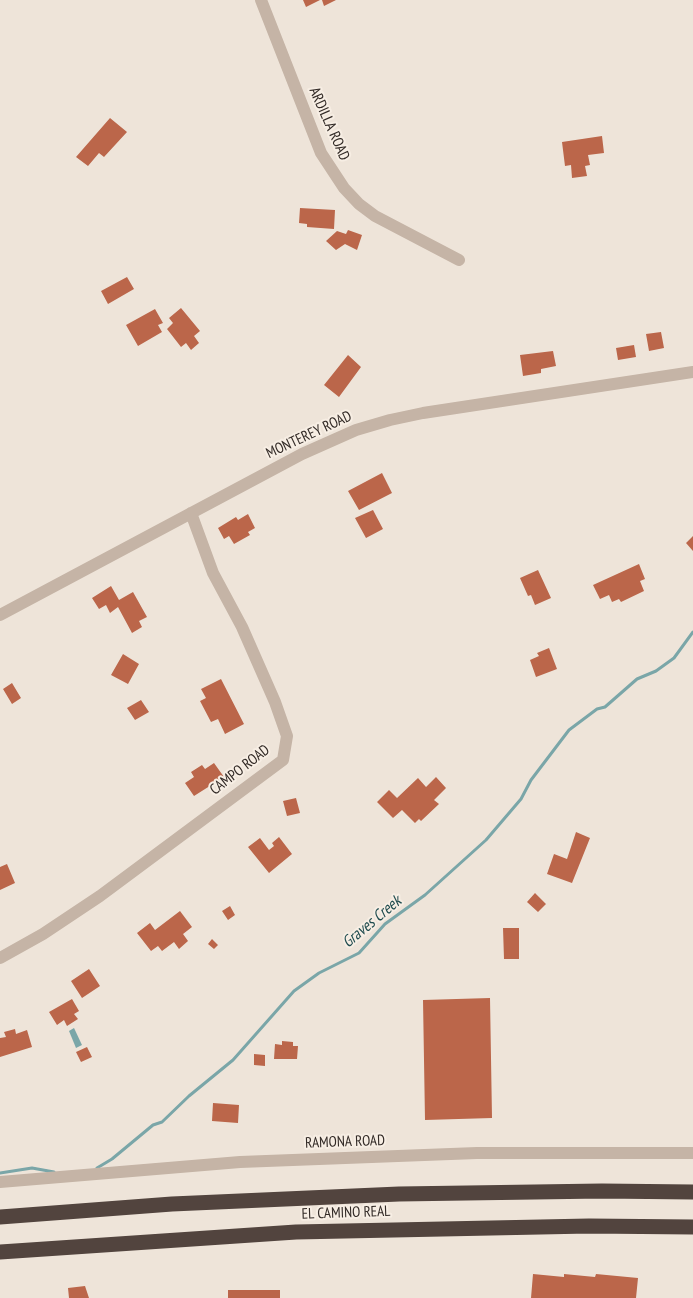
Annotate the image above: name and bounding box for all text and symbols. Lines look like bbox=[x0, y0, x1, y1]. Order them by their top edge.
street label: ARDILLA ROAD bbox=[305, 85, 353, 163]
street label: MONTEREY ROAD bbox=[263, 407, 355, 463]
street label: CAMPO ROAD bbox=[207, 741, 273, 799]
water label: Graves Creek bbox=[339, 892, 405, 952]
street label: RAMONA ROAD bbox=[305, 1132, 385, 1152]
street label: EL CAMINO REAL bbox=[301, 1202, 391, 1224]

